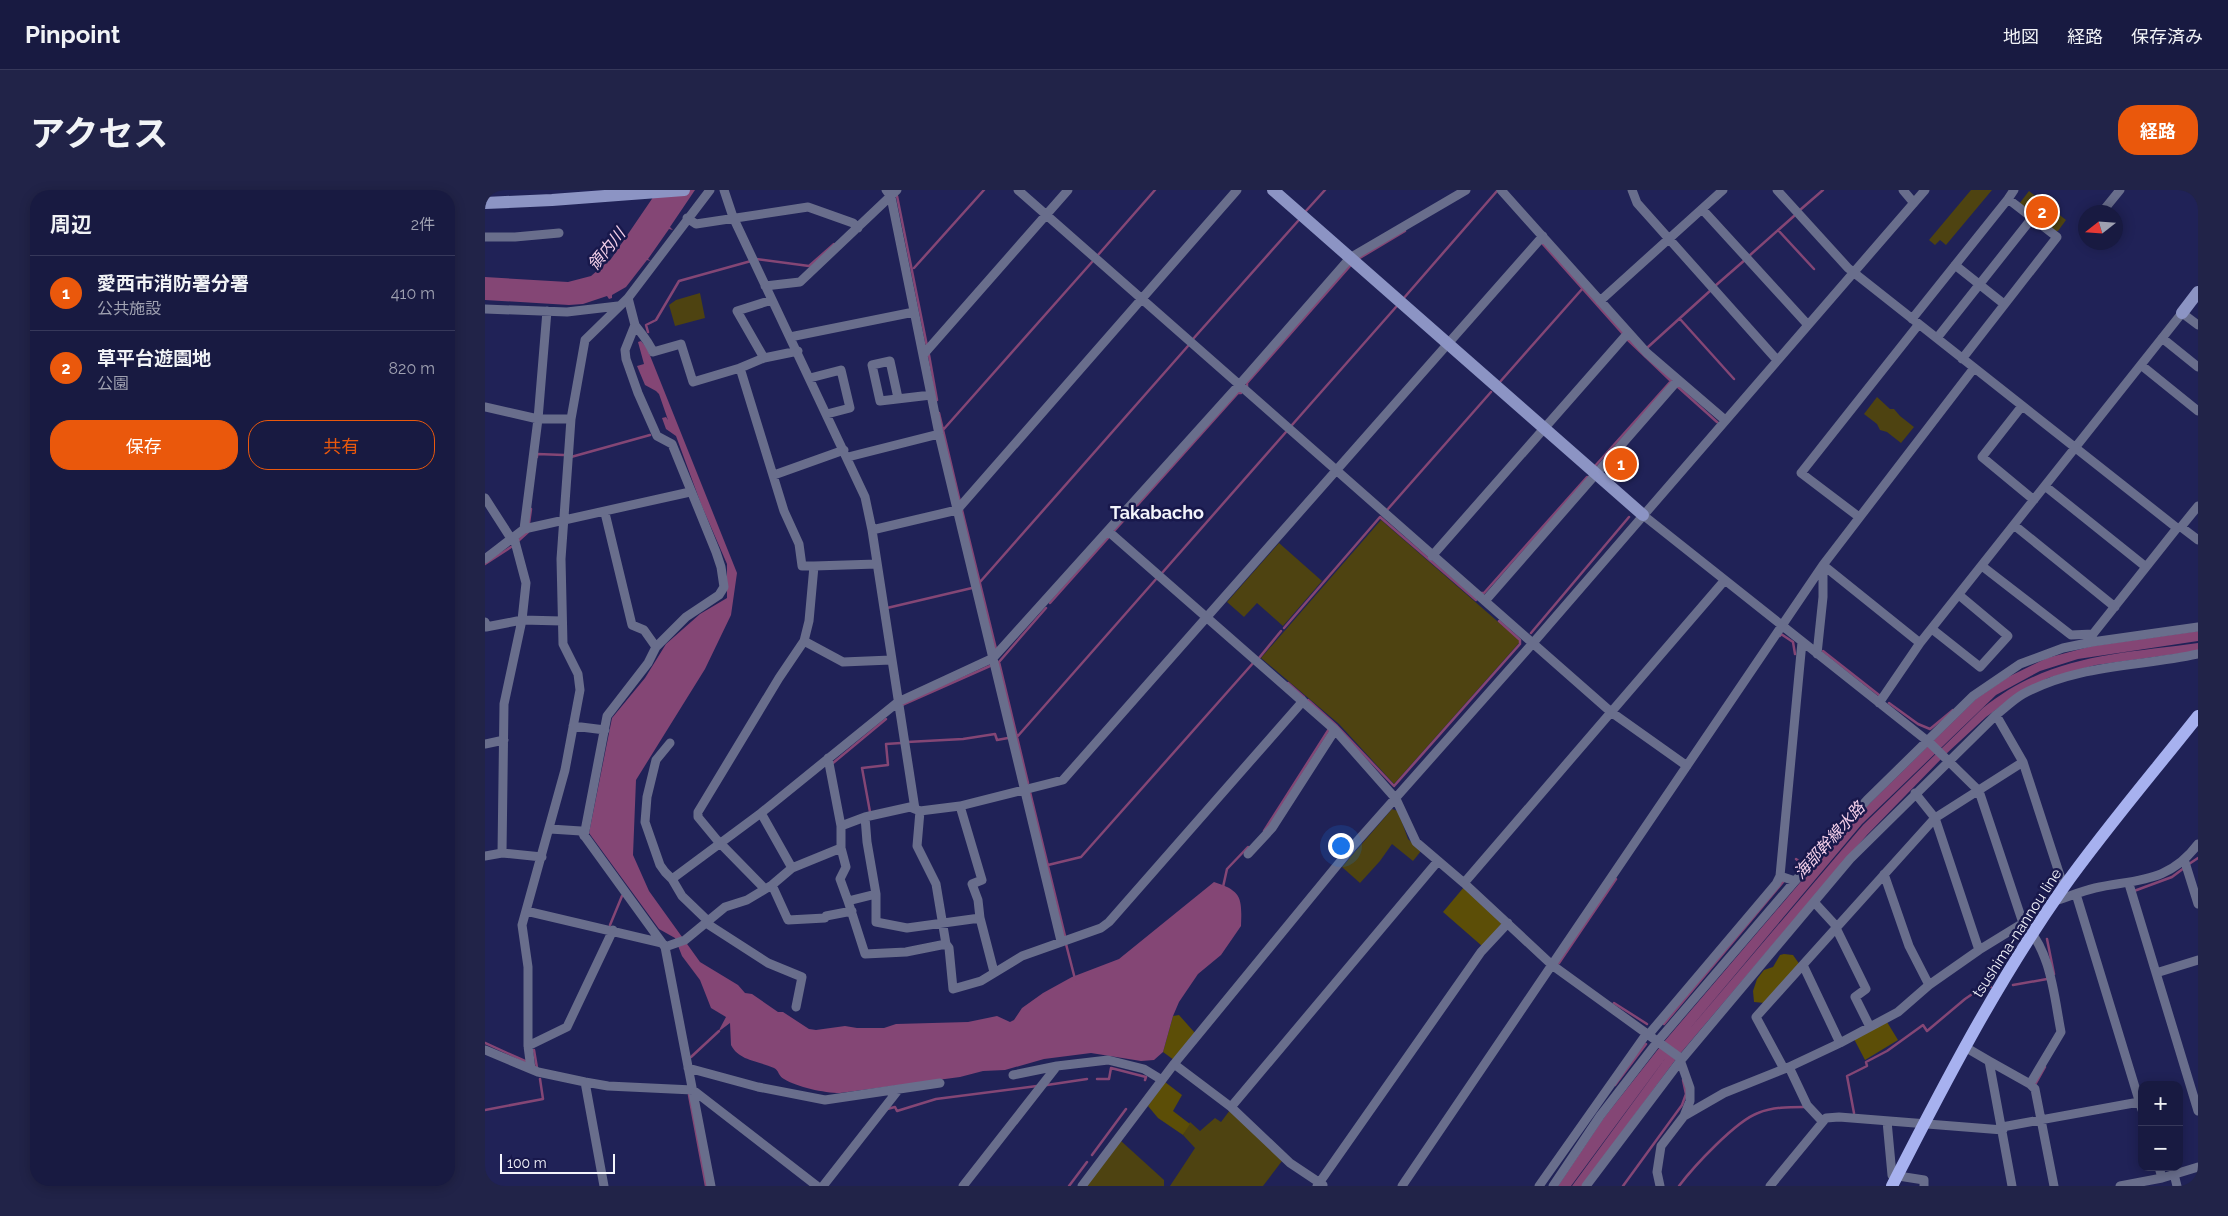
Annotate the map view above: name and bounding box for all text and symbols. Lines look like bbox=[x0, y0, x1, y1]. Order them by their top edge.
text: Pinpoint bbox=[25, 20, 120, 49]
text: 地図 bbox=[2003, 26, 2039, 47]
text: 経路 bbox=[2067, 26, 2103, 47]
text: 保存済み bbox=[2131, 26, 2203, 47]
button: 経路 bbox=[2118, 105, 2198, 155]
text: アクセス bbox=[30, 113, 168, 154]
pin: 2 bbox=[2026, 193, 2058, 231]
north arrow bbox=[2078, 205, 2123, 250]
text: 周辺 bbox=[50, 212, 92, 237]
text: 2件 bbox=[411, 215, 435, 234]
water label: 領内川 bbox=[584, 223, 630, 274]
text: 愛西市消防署分署 bbox=[97, 272, 249, 294]
text: 1 bbox=[62, 284, 70, 303]
text: 410 m bbox=[391, 284, 435, 303]
text: 公共施設 bbox=[97, 299, 161, 318]
text: 草平台遊園地 bbox=[97, 347, 211, 369]
text: 2 bbox=[61, 359, 71, 378]
text: 820 m bbox=[389, 359, 435, 378]
text: 公園 bbox=[97, 374, 129, 393]
button: 保存 bbox=[50, 420, 238, 470]
button: 共有 bbox=[248, 420, 435, 470]
pin: 1 bbox=[1605, 445, 1637, 483]
district label: Takabacho bbox=[1110, 502, 1204, 523]
water label: 海部幹線水路 bbox=[1790, 797, 1870, 882]
your location bbox=[1328, 833, 1354, 859]
street label: tsushima-nannou line bbox=[1969, 865, 2065, 1001]
map controls bbox=[2138, 1081, 2183, 1171]
button: + bbox=[2138, 1081, 2183, 1126]
button: − bbox=[2138, 1126, 2183, 1171]
scale bar bbox=[500, 1151, 615, 1174]
text: 100 m bbox=[507, 1155, 547, 1171]

